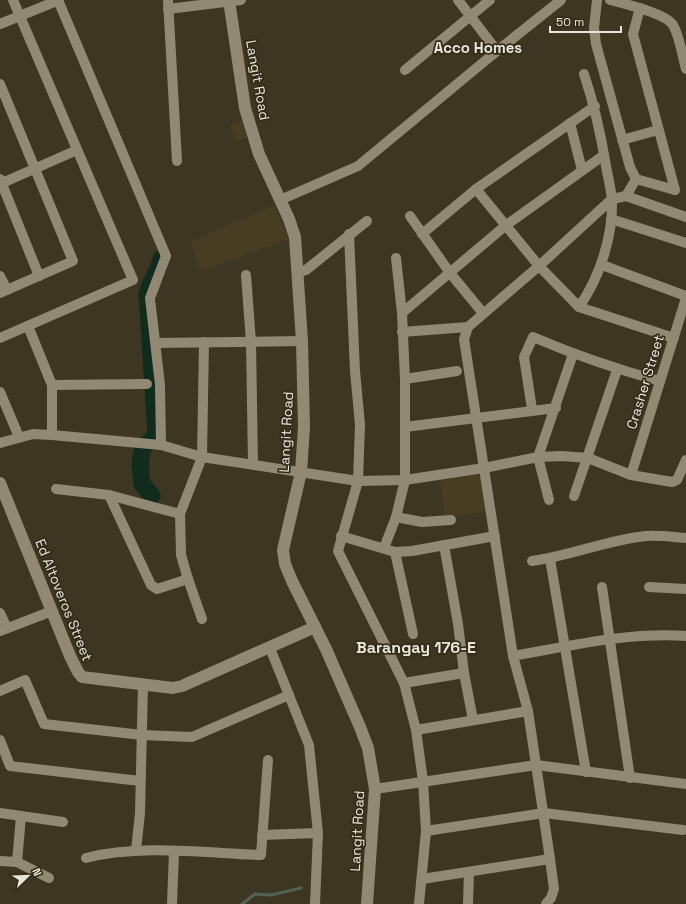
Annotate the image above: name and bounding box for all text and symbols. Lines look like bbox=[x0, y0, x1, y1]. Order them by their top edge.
scale bar bbox=[550, 8, 621, 34]
text: 50 m bbox=[556, 14, 584, 30]
street label: Langit Road bbox=[242, 38, 274, 122]
district label: Acco Homes bbox=[434, 38, 522, 57]
street label: Crasher Street bbox=[622, 333, 668, 431]
street label: Langit Road bbox=[275, 391, 297, 473]
street label: Ed Altoveros Street bbox=[31, 536, 97, 664]
district label: Barangay 176-E bbox=[356, 637, 476, 658]
street label: Langit Road bbox=[346, 790, 368, 872]
north arrow bbox=[8, 856, 48, 896]
text: N bbox=[29, 866, 45, 878]

